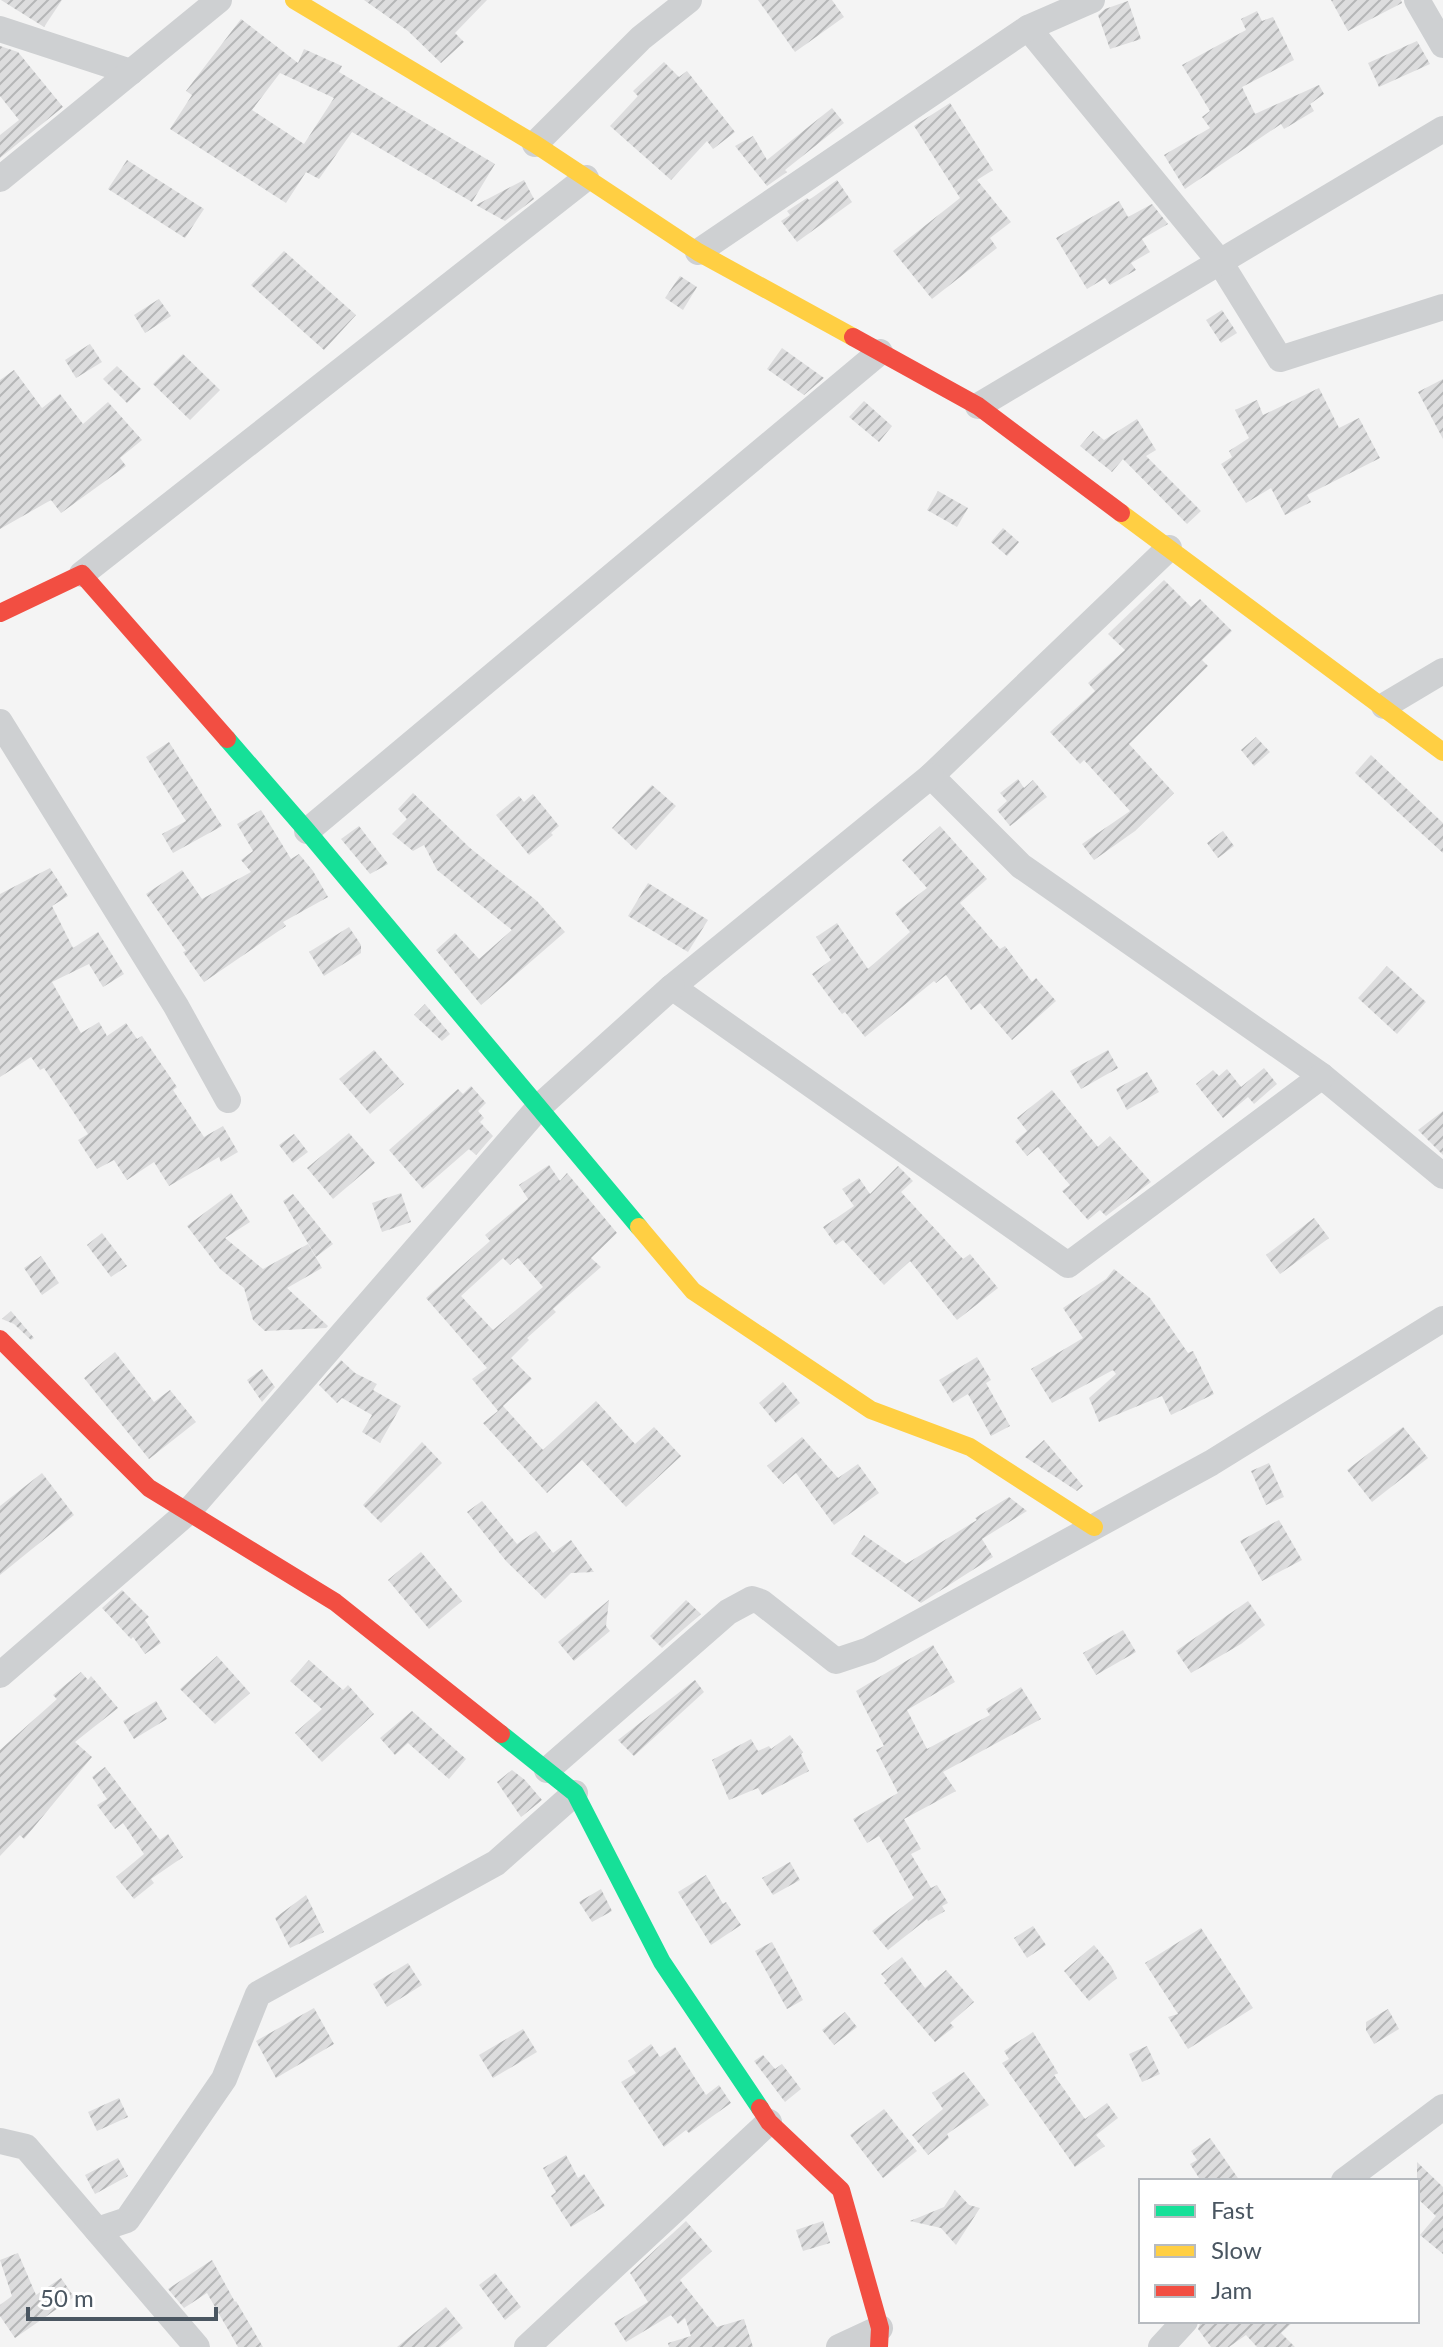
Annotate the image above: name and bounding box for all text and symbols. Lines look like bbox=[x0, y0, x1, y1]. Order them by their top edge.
legend bbox=[1139, 2179, 1419, 2323]
text: Fast bbox=[1211, 2195, 1254, 2224]
text: Slow bbox=[1211, 2235, 1262, 2264]
scale bar bbox=[28, 2271, 216, 2321]
text: Jam bbox=[1211, 2275, 1252, 2304]
text: 50 m bbox=[40, 2283, 94, 2312]

